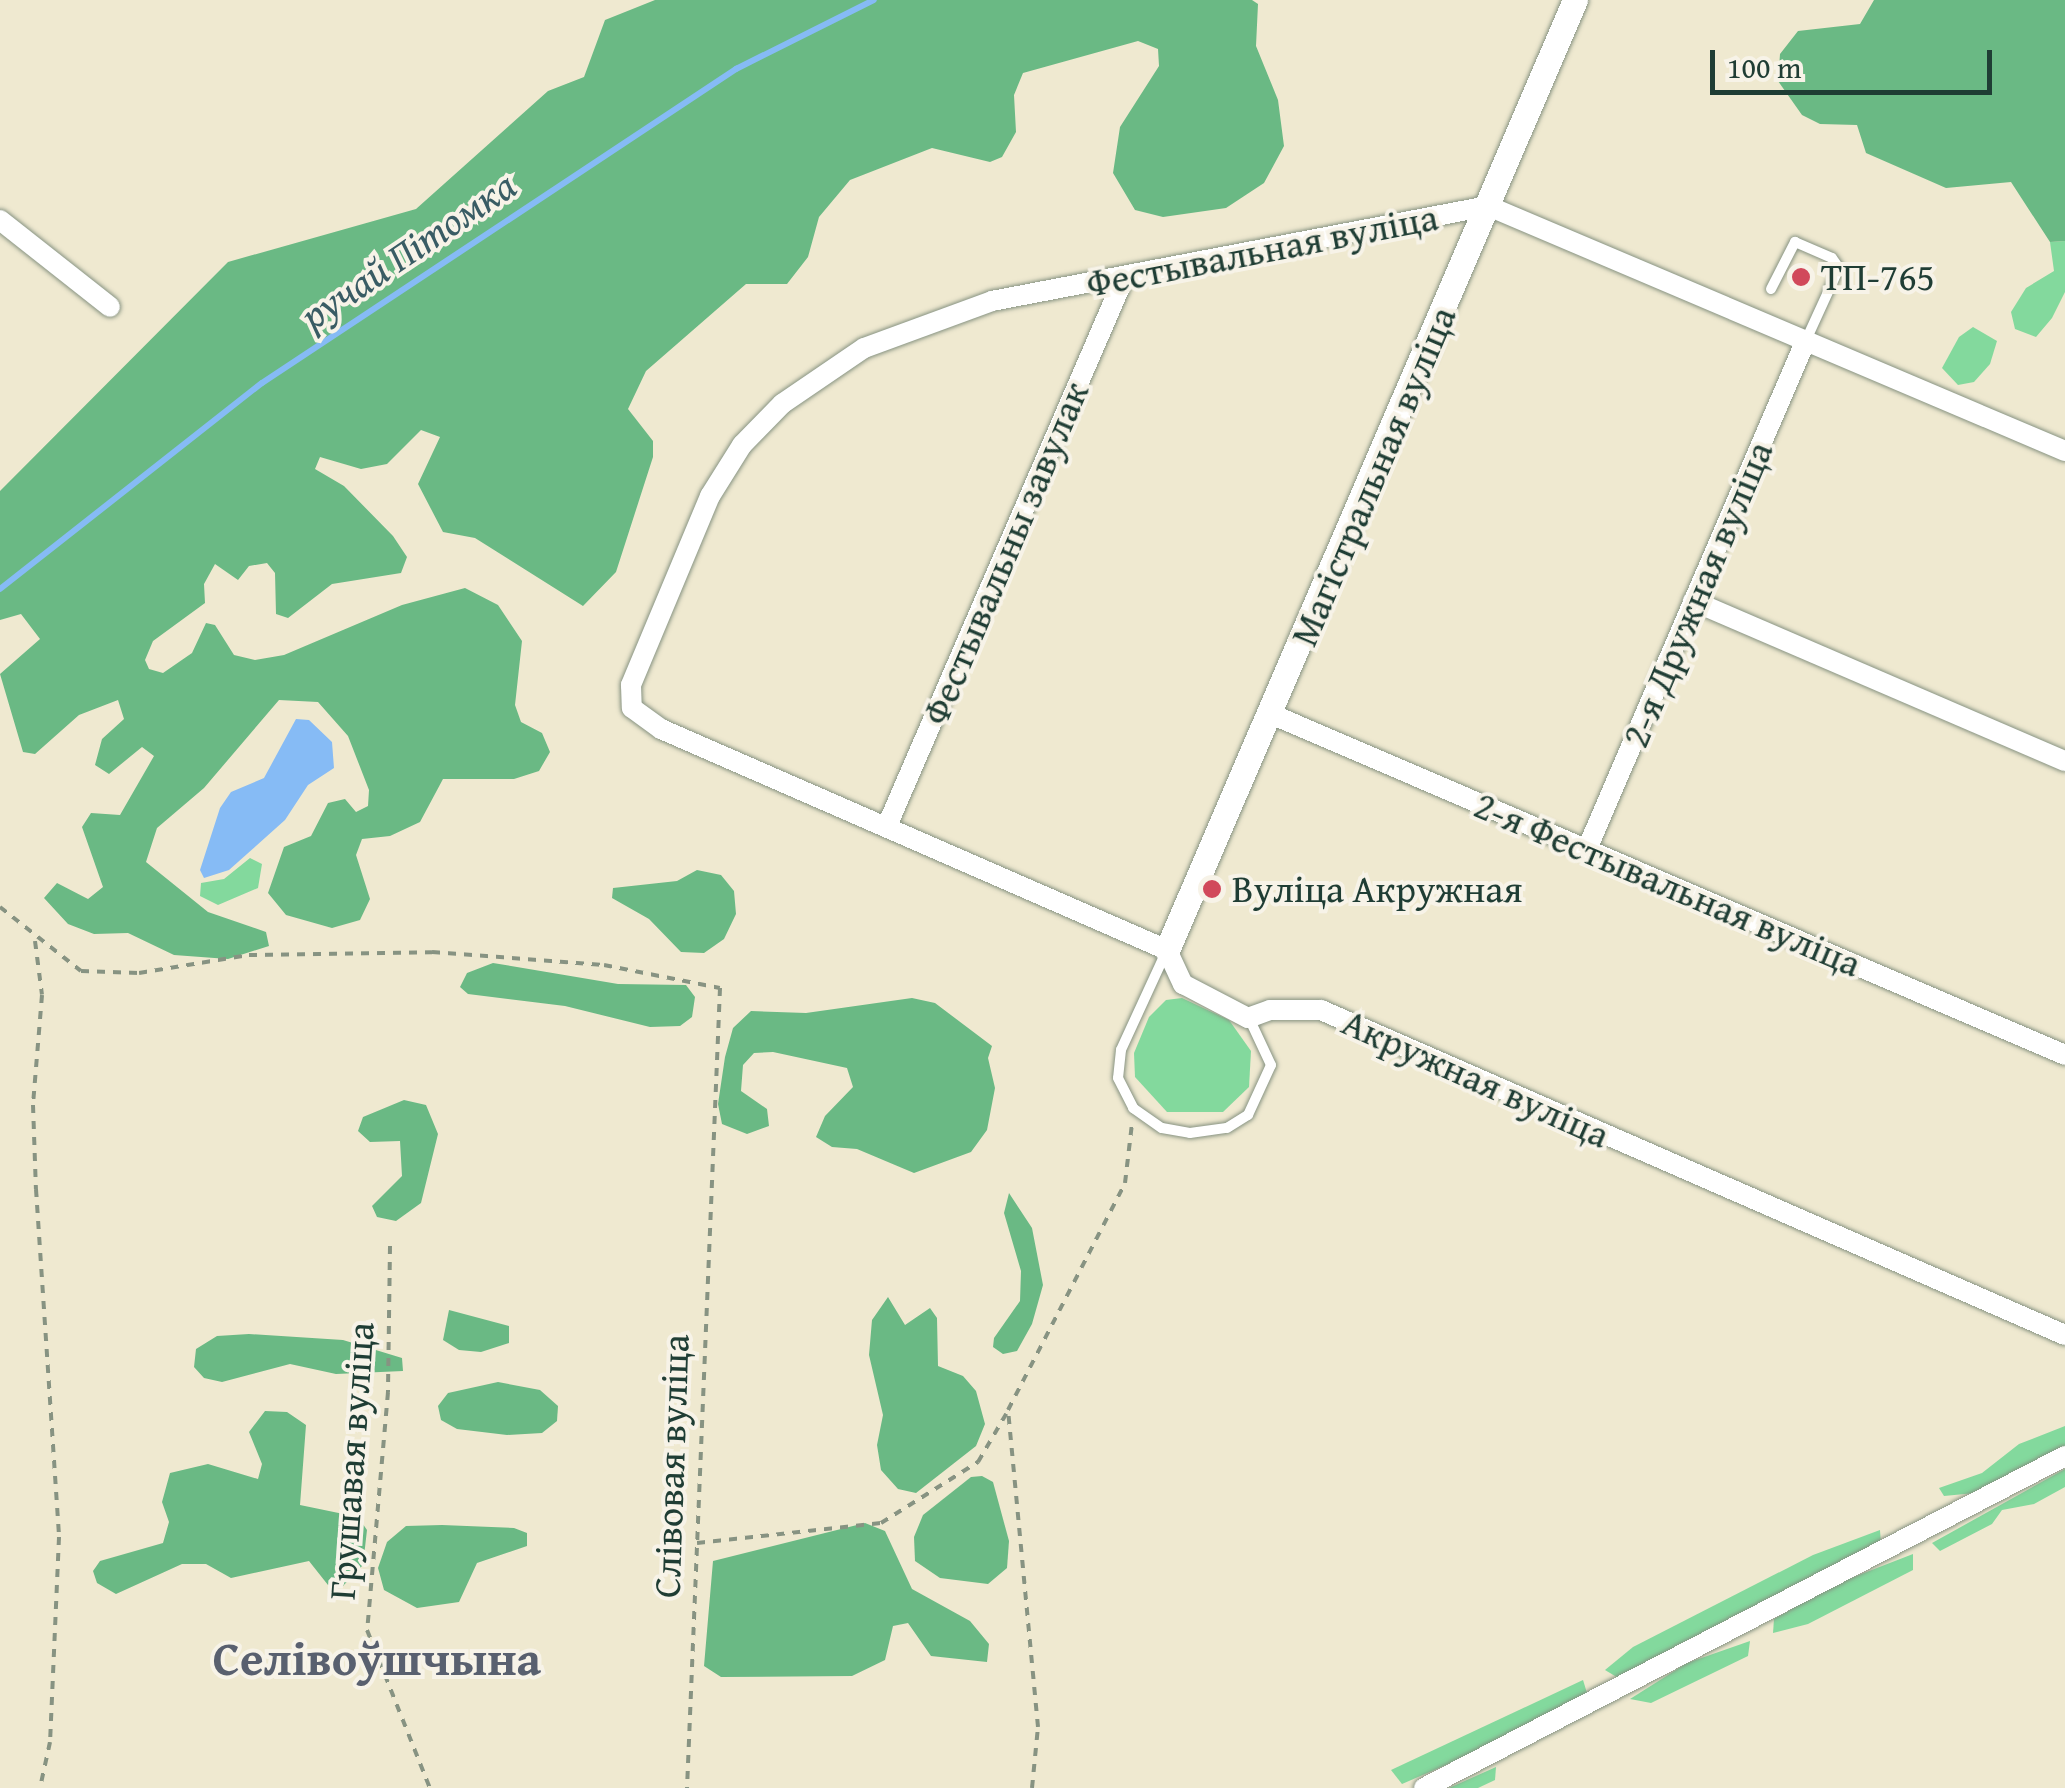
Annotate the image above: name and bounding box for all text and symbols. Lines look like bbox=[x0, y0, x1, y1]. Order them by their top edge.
scale bar bbox=[1715, 30, 1998, 92]
text: 100 m bbox=[1727, 45, 1801, 89]
water label: ручай Пітомка bbox=[292, 161, 524, 339]
street label: Фестывальная вуліца bbox=[1083, 194, 1441, 306]
place label: ТП-765 bbox=[1821, 254, 1935, 300]
marker: ТП-765 bbox=[1790, 266, 1812, 288]
street label: Магістральная вуліца bbox=[1281, 299, 1465, 653]
street label: Фестывальны завулак bbox=[912, 375, 1098, 731]
street label: 2-я Дружная вуліца bbox=[1612, 434, 1782, 754]
street label: 2-я Фестывальная вуліца bbox=[1468, 782, 1868, 986]
place label: Вуліца Акружная bbox=[1232, 866, 1523, 912]
marker: Вуліца Акружная bbox=[1201, 878, 1223, 900]
street label: Акружная вуліца bbox=[1335, 999, 1617, 1157]
street label: Грушавая вуліца bbox=[319, 1320, 383, 1602]
street label: Слівовая вуліца bbox=[644, 1333, 698, 1599]
district label: Селівоўшчына bbox=[213, 1629, 541, 1687]

